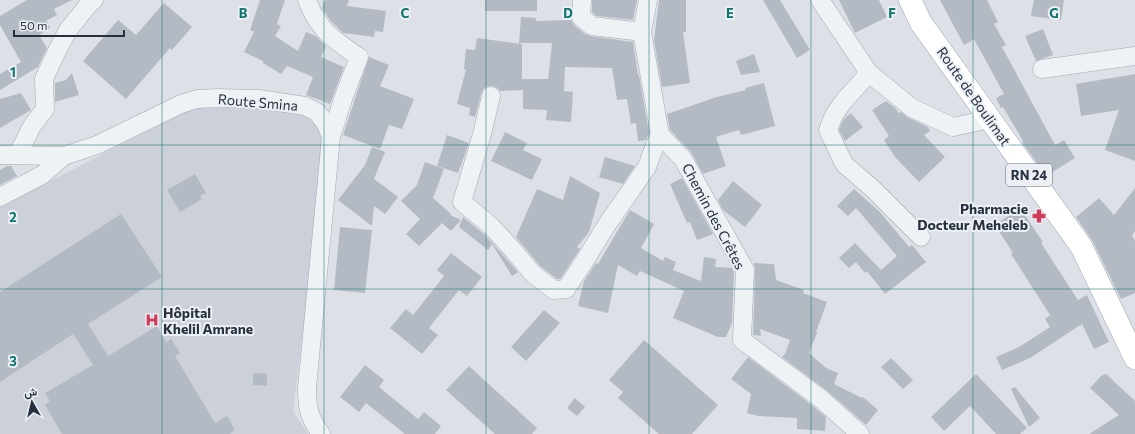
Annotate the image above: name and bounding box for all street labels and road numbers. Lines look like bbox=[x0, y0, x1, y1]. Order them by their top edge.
street label: Route de Boulimat bbox=[934, 43, 1015, 149]
street label: Route Smina bbox=[217, 90, 299, 114]
street label: Chemin des Crêtes bbox=[679, 160, 749, 272]
road number: RN 24 bbox=[1006, 164, 1052, 186]

